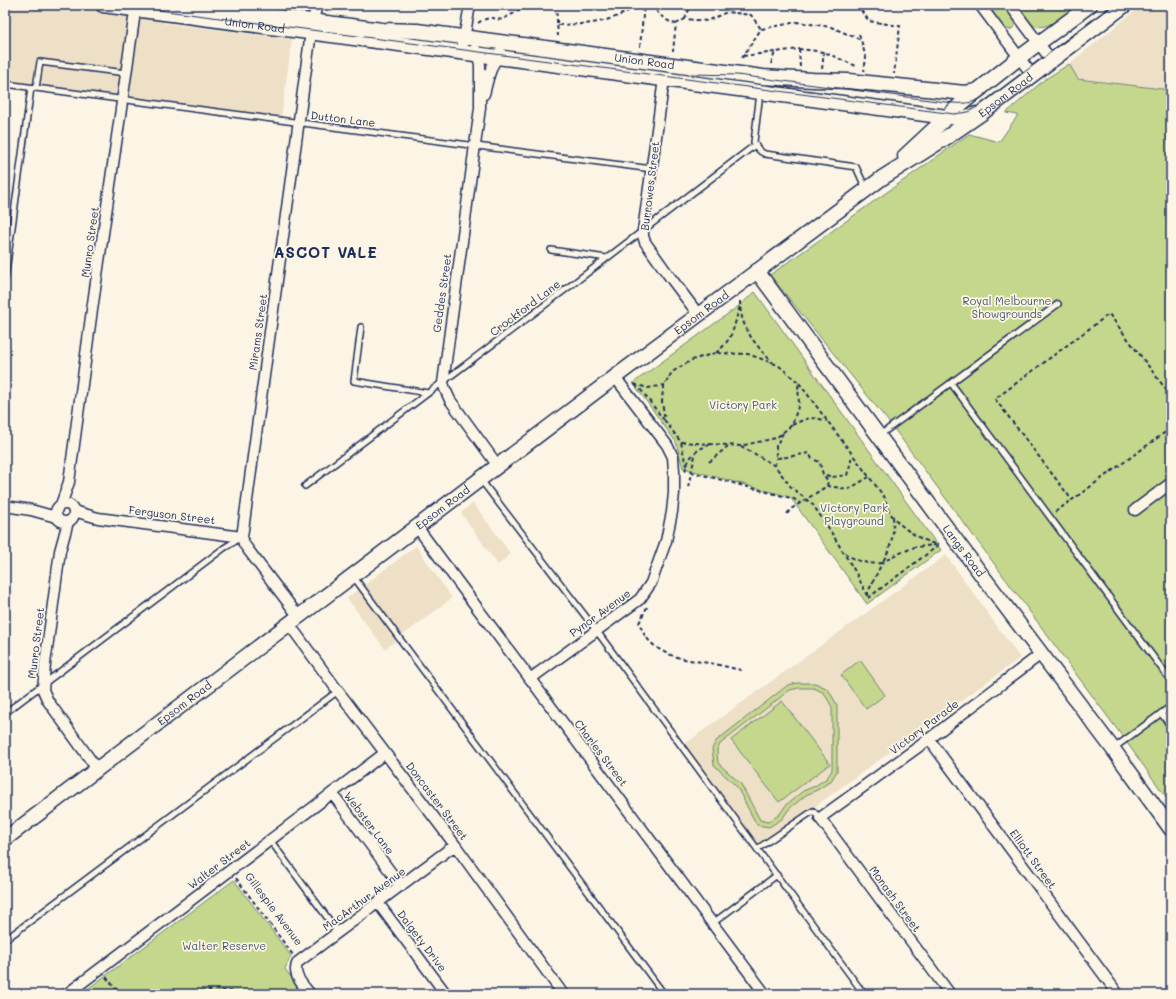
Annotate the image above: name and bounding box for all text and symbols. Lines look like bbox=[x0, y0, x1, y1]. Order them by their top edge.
street label: Union Road bbox=[224, 13, 286, 36]
street label: Union Road bbox=[614, 49, 675, 72]
street label: Epsom Road bbox=[975, 69, 1036, 120]
street label: Dutton Lane bbox=[310, 107, 376, 130]
street label: Burrowes Street bbox=[637, 140, 662, 231]
street label: Munro Street bbox=[77, 205, 102, 278]
district label: ASCOT VALE bbox=[274, 242, 378, 262]
street label: Geddes Street bbox=[429, 252, 454, 333]
street label: Crockford Lane bbox=[486, 276, 563, 339]
street label: Epsom Road bbox=[671, 287, 732, 338]
street label: Mirams Street bbox=[245, 293, 270, 371]
park label: Royal Melbourne Showgrounds bbox=[963, 293, 1052, 321]
park label: Victory Park bbox=[709, 397, 777, 412]
street label: Epsom Road bbox=[412, 482, 473, 533]
park label: Victory Park Playground bbox=[820, 500, 888, 528]
street label: Ferguson Street bbox=[128, 502, 216, 527]
street label: Langs Road bbox=[940, 521, 989, 580]
street label: Pynor Avenue bbox=[566, 585, 633, 640]
street label: Munro Street bbox=[24, 606, 47, 679]
street label: Epsom Road bbox=[154, 677, 214, 728]
street label: Victory Parade bbox=[886, 696, 961, 758]
street label: Charles Street bbox=[571, 716, 632, 789]
street label: Doncaster Street bbox=[403, 758, 472, 843]
street label: Webster Lane bbox=[341, 788, 398, 857]
street label: Elliott Street bbox=[1007, 826, 1060, 892]
street label: Walter Street bbox=[184, 835, 253, 892]
street label: MacArthur Avenue bbox=[319, 863, 408, 934]
street label: Monash Street bbox=[866, 863, 925, 935]
street label: Gillespie Avenue bbox=[242, 869, 307, 948]
street label: Dalgety Drive bbox=[394, 907, 451, 975]
park label: Walter Reserve bbox=[182, 938, 266, 953]

